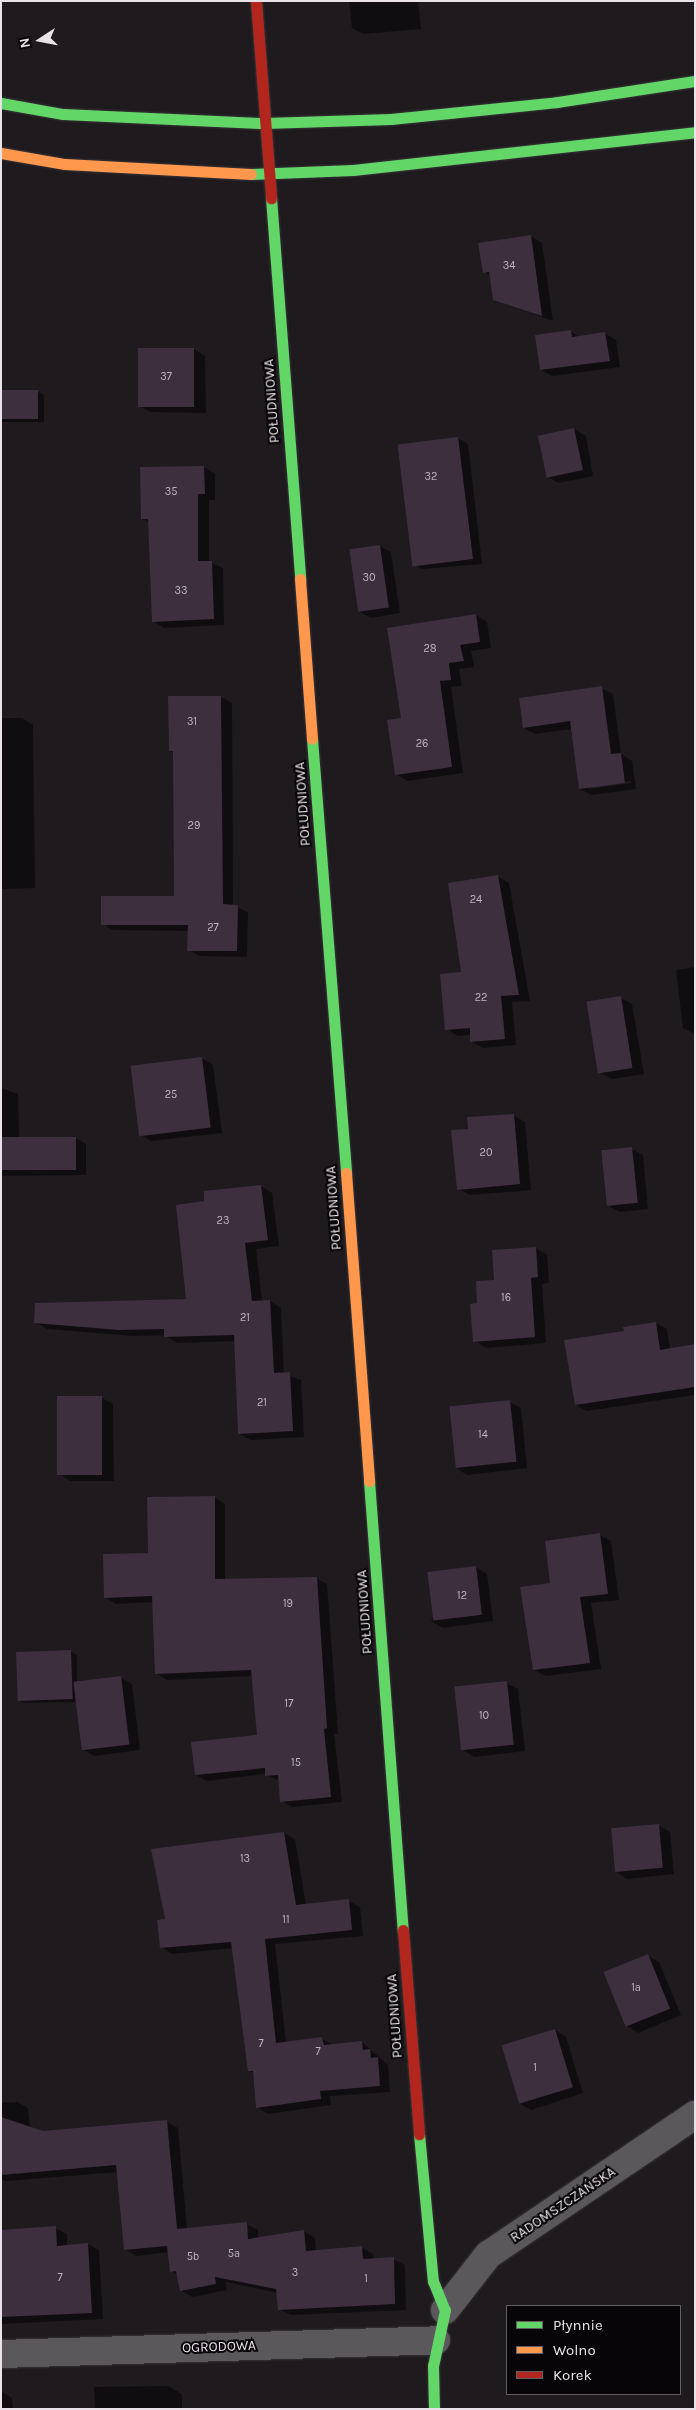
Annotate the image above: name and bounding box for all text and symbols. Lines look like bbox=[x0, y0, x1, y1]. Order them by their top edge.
north arrow bbox=[15, 15, 65, 65]
text: N bbox=[15, 36, 34, 50]
house number: 34 bbox=[503, 259, 515, 273]
street label: POŁUDNIOWA bbox=[261, 358, 283, 444]
house number: 37 bbox=[160, 370, 172, 384]
house number: 32 bbox=[425, 470, 437, 484]
house number: 35 bbox=[165, 485, 177, 499]
house number: 30 bbox=[362, 571, 376, 585]
house number: 33 bbox=[175, 584, 187, 598]
house number: 28 bbox=[423, 642, 437, 656]
house number: 31 bbox=[187, 715, 197, 729]
house number: 26 bbox=[416, 737, 428, 751]
street label: POŁUDNIOWA bbox=[292, 761, 314, 847]
house number: 29 bbox=[188, 819, 200, 833]
house number: 24 bbox=[470, 893, 482, 907]
house number: 27 bbox=[207, 921, 219, 935]
house number: 22 bbox=[475, 991, 487, 1005]
house number: 25 bbox=[165, 1088, 177, 1102]
house number: 20 bbox=[480, 1146, 492, 1160]
street label: POŁUDNIOWA bbox=[323, 1165, 345, 1251]
house number: 23 bbox=[217, 1214, 229, 1228]
house number: 16 bbox=[501, 1291, 511, 1305]
house number: 21 bbox=[240, 1311, 250, 1325]
house number: 21 bbox=[257, 1396, 267, 1410]
house number: 14 bbox=[478, 1428, 488, 1442]
street label: POŁUDNIOWA bbox=[354, 1569, 376, 1655]
house number: 12 bbox=[457, 1589, 467, 1603]
house number: 19 bbox=[283, 1597, 293, 1611]
house number: 17 bbox=[285, 1697, 293, 1711]
house number: 10 bbox=[479, 1709, 489, 1723]
house number: 15 bbox=[291, 1756, 301, 1770]
house number: 13 bbox=[240, 1852, 250, 1866]
house number: 11 bbox=[282, 1913, 290, 1927]
street label: POŁUDNIOWA bbox=[384, 1973, 406, 2059]
house number: 1a bbox=[631, 1981, 641, 1995]
house number: 7 bbox=[258, 2037, 264, 2051]
house number: 7 bbox=[315, 2045, 321, 2059]
house number: 1 bbox=[533, 2061, 537, 2075]
street label: RADOMSZCZAŃSKA bbox=[507, 2164, 619, 2246]
house number: 5a bbox=[228, 2247, 240, 2261]
house number: 5b bbox=[187, 2250, 199, 2264]
house number: 3 bbox=[292, 2266, 298, 2280]
house number: 7 bbox=[57, 2271, 63, 2285]
house number: 1 bbox=[364, 2272, 368, 2286]
legend bbox=[506, 2305, 681, 2395]
text: Płynnie bbox=[553, 2316, 603, 2334]
street label: OGRODOWA bbox=[182, 2337, 256, 2357]
text: Wolno bbox=[553, 2341, 596, 2359]
text: Korek bbox=[553, 2366, 592, 2384]

